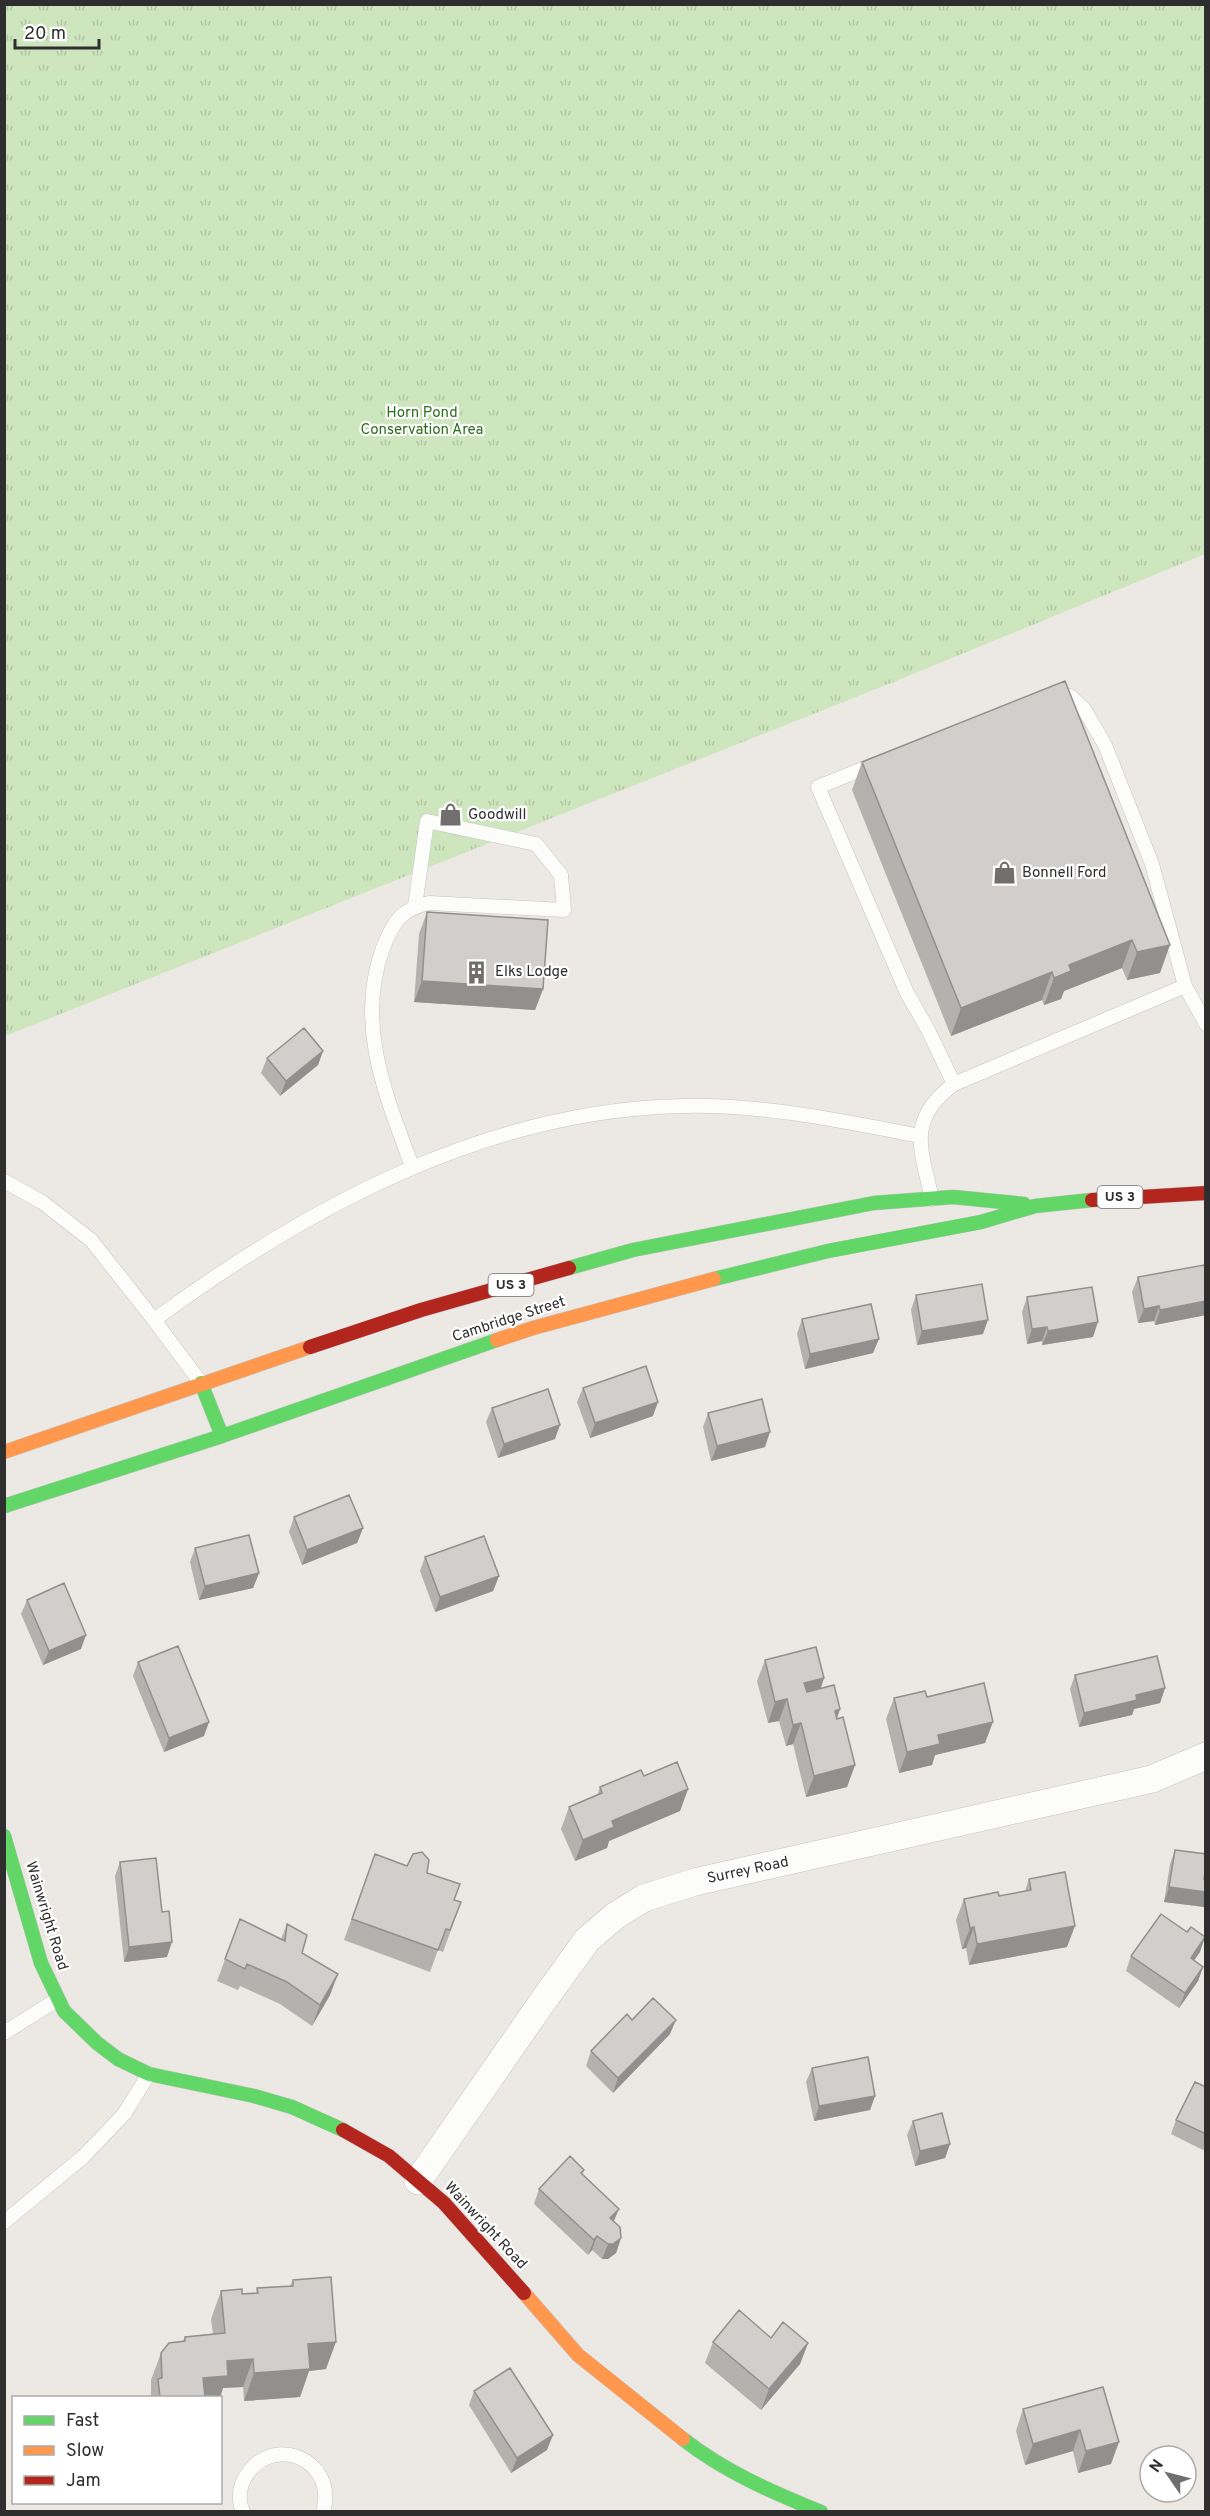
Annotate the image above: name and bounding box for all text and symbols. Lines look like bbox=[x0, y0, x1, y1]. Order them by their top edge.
scale bar bbox=[15, 12, 99, 50]
text: 20 m bbox=[24, 23, 66, 46]
park label: Horn Pond Conservation Area bbox=[360, 404, 484, 440]
shop icon: Goodwill bbox=[437, 802, 463, 828]
place label: Goodwill bbox=[468, 806, 526, 825]
shop icon: Bonnell Ford bbox=[991, 860, 1017, 886]
place label: Bonnell Ford bbox=[1022, 864, 1106, 883]
building icon: Elks Lodge bbox=[464, 959, 490, 985]
place label: Elks Lodge bbox=[495, 963, 568, 982]
road number: US 3 bbox=[1098, 1186, 1142, 1208]
road number: US 3 bbox=[488, 1274, 534, 1296]
street label: Cambridge Street bbox=[450, 1293, 568, 1347]
street label: Surrey Road bbox=[706, 1853, 790, 1889]
street label: Wainwright Road bbox=[20, 1859, 72, 1973]
street label: Wainwright Road bbox=[439, 2178, 531, 2274]
legend bbox=[12, 2396, 222, 2504]
text: Fast bbox=[66, 2410, 99, 2433]
text: Slow bbox=[66, 2440, 104, 2463]
north arrow bbox=[1138, 2444, 1198, 2504]
text: N bbox=[1146, 2456, 1169, 2477]
text: Jam bbox=[66, 2470, 101, 2493]

